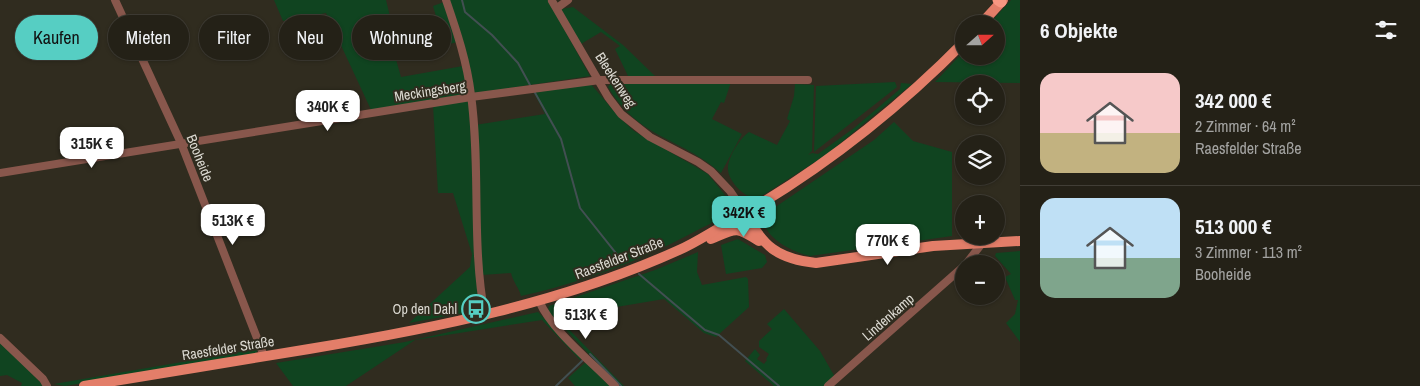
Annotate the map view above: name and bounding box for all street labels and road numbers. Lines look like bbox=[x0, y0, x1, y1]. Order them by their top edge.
street label: Bleekenweg bbox=[591, 49, 641, 112]
street label: Meckingsberg bbox=[393, 76, 468, 106]
street label: Booheide bbox=[182, 132, 218, 184]
street label: Raesfelder Straße bbox=[572, 233, 666, 283]
street label: Lindenkamp bbox=[858, 289, 918, 345]
street label: Raesfelder Straße bbox=[181, 332, 275, 364]

